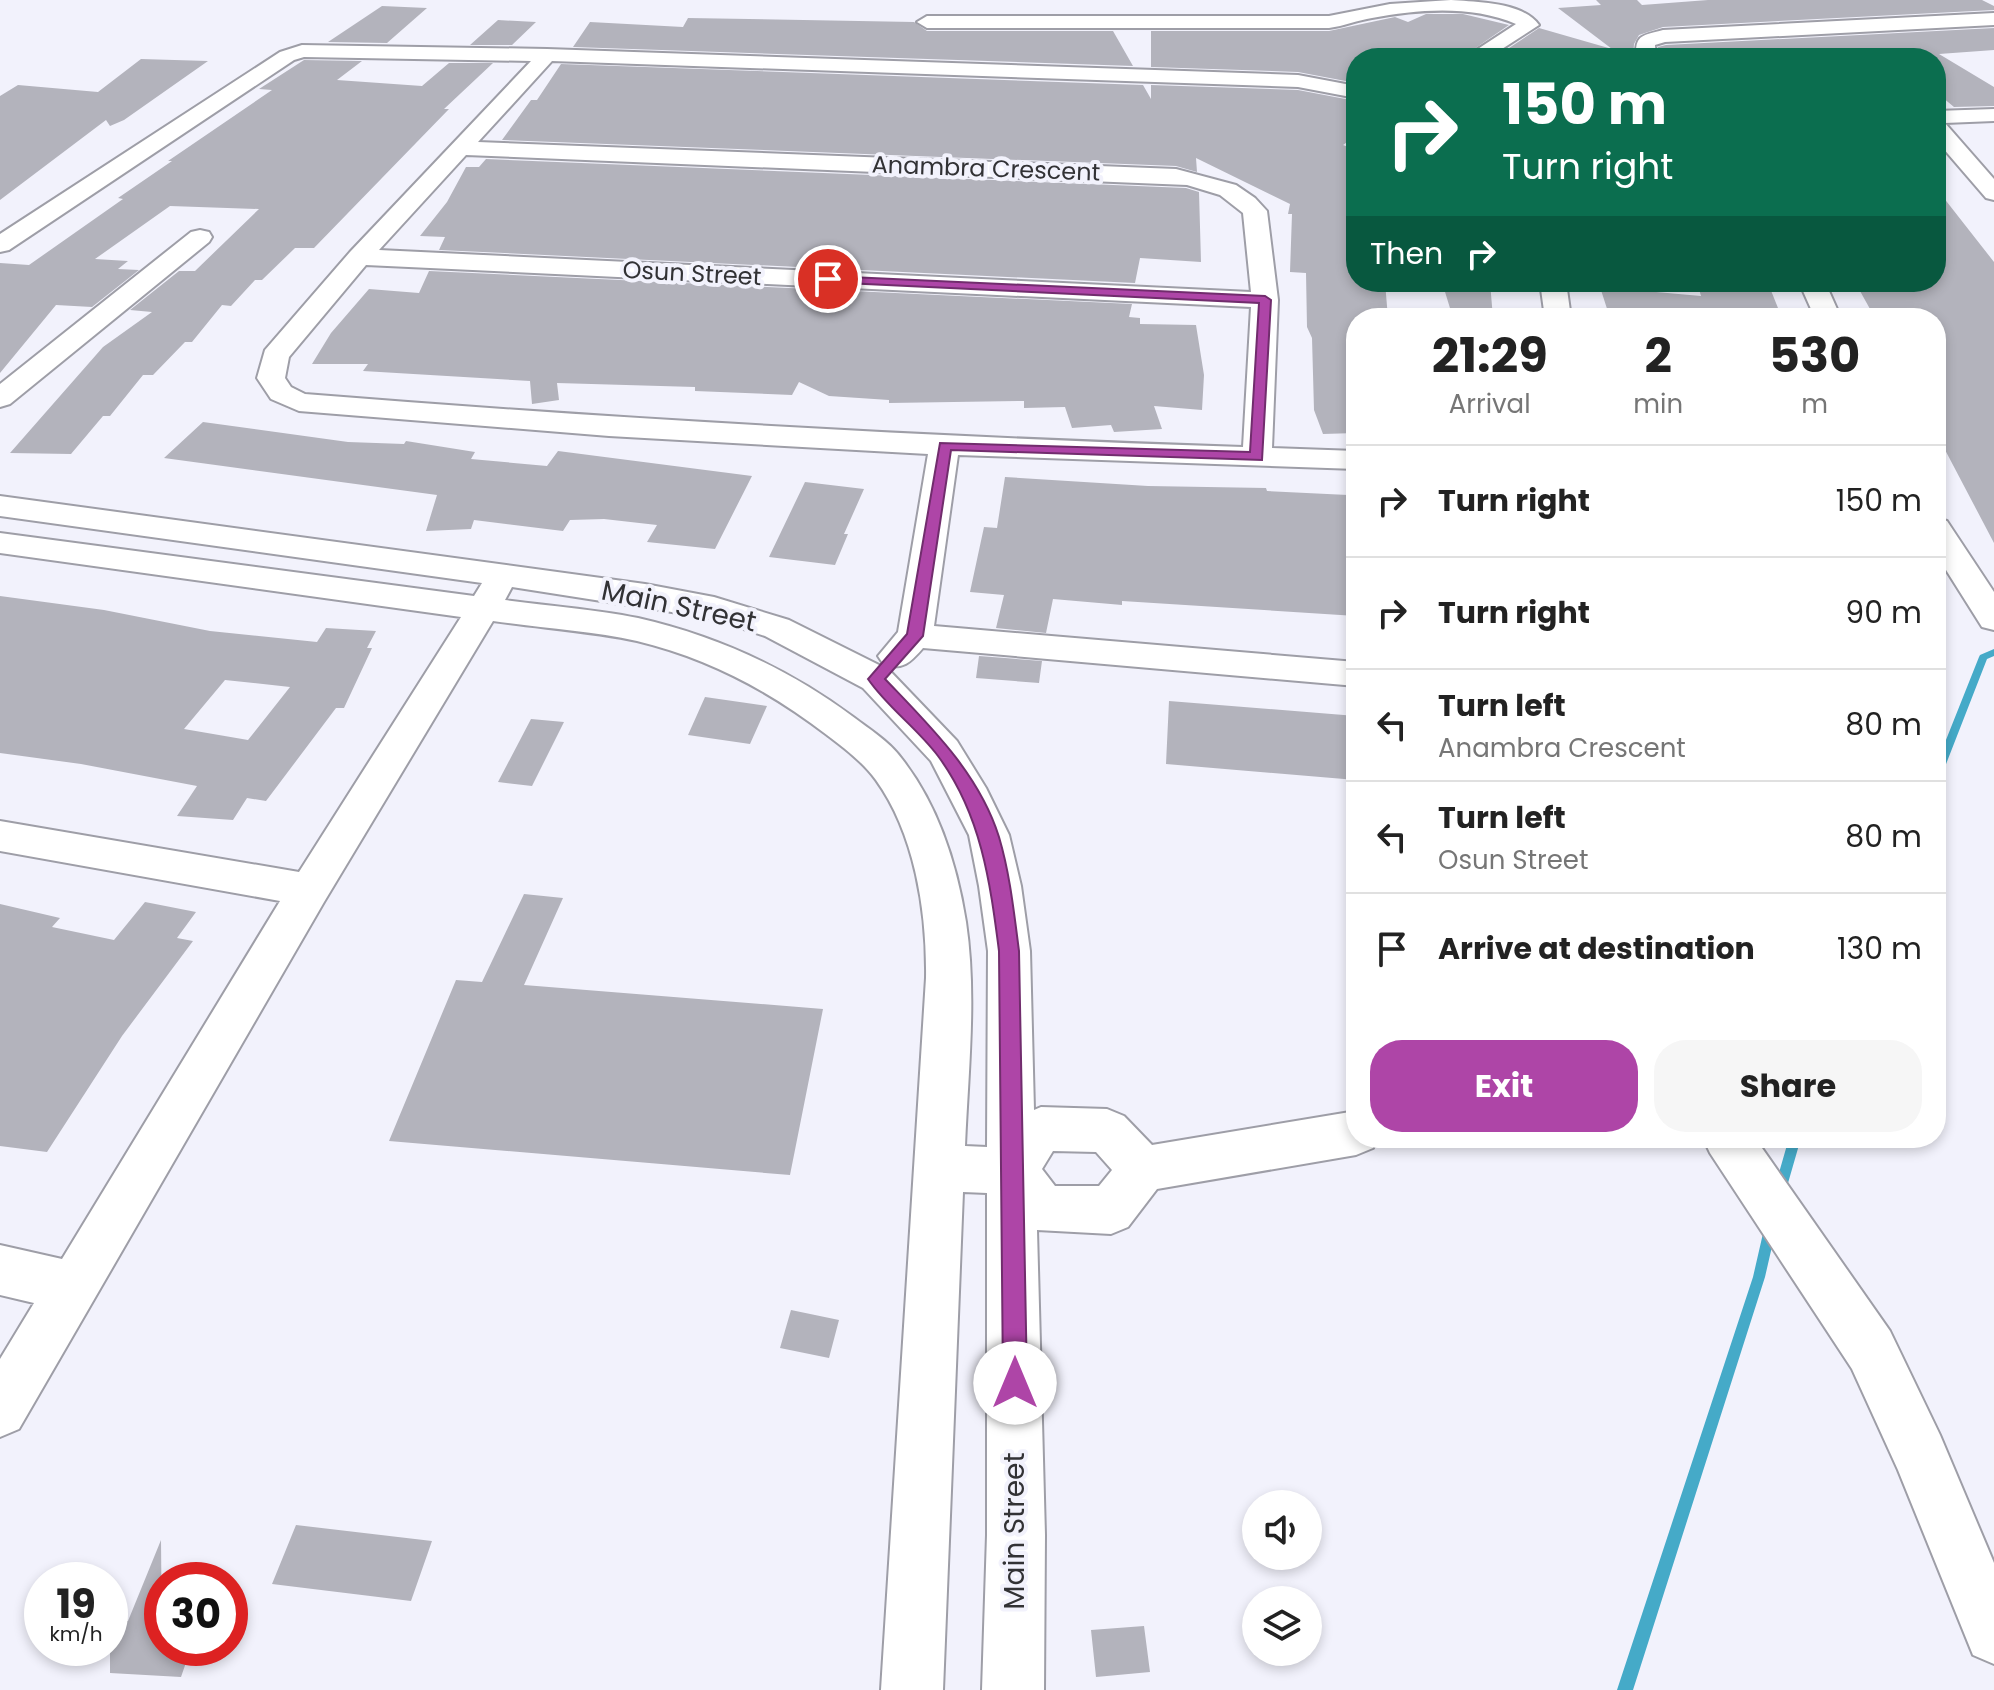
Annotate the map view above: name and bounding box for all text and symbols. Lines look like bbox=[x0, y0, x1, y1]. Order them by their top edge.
text: 150 m bbox=[1502, 65, 1667, 144]
icon: right bbox=[1370, 80, 1474, 184]
text: Turn right bbox=[1502, 141, 1673, 192]
street label: Anambra Crescent bbox=[871, 148, 1101, 188]
text: Then bbox=[1370, 232, 1443, 275]
icon: right bbox=[1459, 232, 1503, 276]
pin bbox=[794, 245, 862, 313]
street label: Osun Street bbox=[622, 253, 762, 293]
icon: arrive bbox=[806, 257, 850, 301]
text: 21:29 bbox=[1432, 322, 1548, 389]
text: 2 bbox=[1645, 322, 1672, 389]
text: 530 bbox=[1769, 322, 1860, 389]
text: Arrival bbox=[1449, 386, 1531, 422]
text: min bbox=[1633, 386, 1683, 422]
text: m bbox=[1801, 386, 1828, 422]
icon: right bbox=[1370, 479, 1414, 523]
text: Turn right bbox=[1438, 479, 1590, 522]
text: 150 m bbox=[1836, 479, 1922, 522]
street label: Main Street bbox=[598, 571, 760, 641]
icon: right bbox=[1370, 591, 1414, 635]
text: Turn right bbox=[1438, 591, 1590, 634]
text: 90 m bbox=[1845, 591, 1922, 634]
text: Turn left bbox=[1438, 684, 1566, 727]
icon: left bbox=[1370, 703, 1414, 747]
text: 80 m bbox=[1845, 703, 1922, 746]
text: Anambra Crescent bbox=[1438, 730, 1686, 766]
text: Turn left bbox=[1438, 796, 1566, 839]
icon: left bbox=[1370, 815, 1414, 859]
text: 80 m bbox=[1845, 815, 1922, 858]
text: Osun Street bbox=[1438, 842, 1588, 878]
icon: arrive bbox=[1370, 927, 1414, 971]
text: Arrive at destination bbox=[1438, 927, 1755, 970]
text: 130 m bbox=[1837, 927, 1922, 970]
button: Exit bbox=[1370, 1040, 1638, 1132]
button: Share bbox=[1654, 1040, 1922, 1132]
position arrow bbox=[973, 1341, 1057, 1425]
street label: Main Street bbox=[995, 1452, 1034, 1610]
map controls bbox=[1242, 1490, 1322, 1666]
button: sound bbox=[1242, 1490, 1322, 1570]
speed limit sign: 30 bbox=[144, 1562, 248, 1666]
text: 19 bbox=[56, 1576, 96, 1632]
button: layers bbox=[1242, 1586, 1322, 1666]
text: km/h bbox=[49, 1620, 103, 1648]

